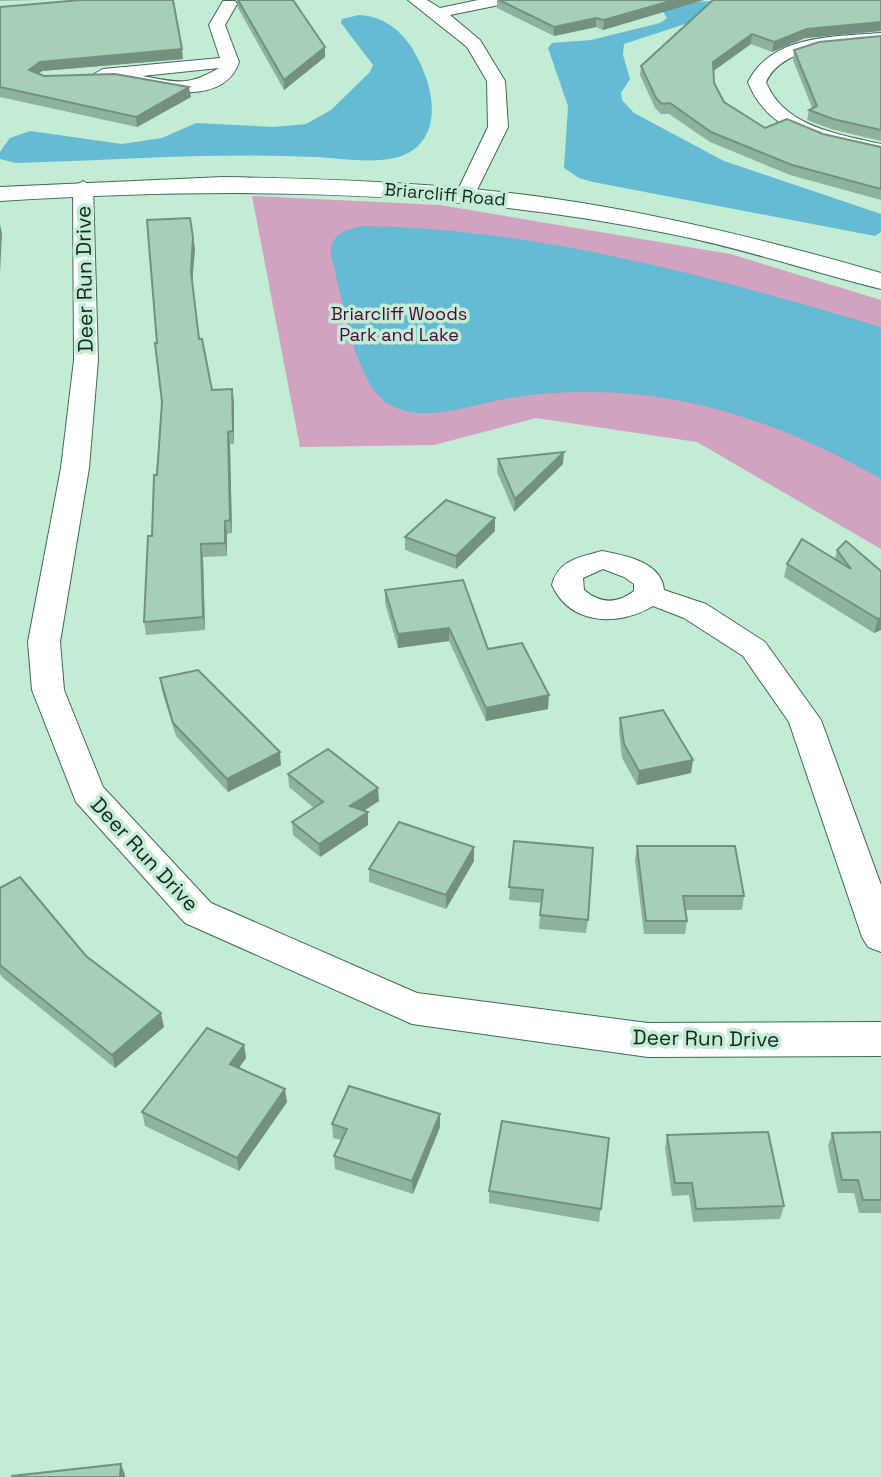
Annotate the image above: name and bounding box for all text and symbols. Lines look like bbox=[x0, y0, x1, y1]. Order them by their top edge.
street label: Briarcliff Road bbox=[383, 177, 507, 211]
street label: Deer Run Drive bbox=[69, 205, 99, 353]
park label: Briarcliff Woods Park and Lake bbox=[331, 302, 467, 346]
street label: Deer Run Drive bbox=[85, 791, 205, 917]
street label: Deer Run Drive bbox=[632, 1023, 780, 1053]

